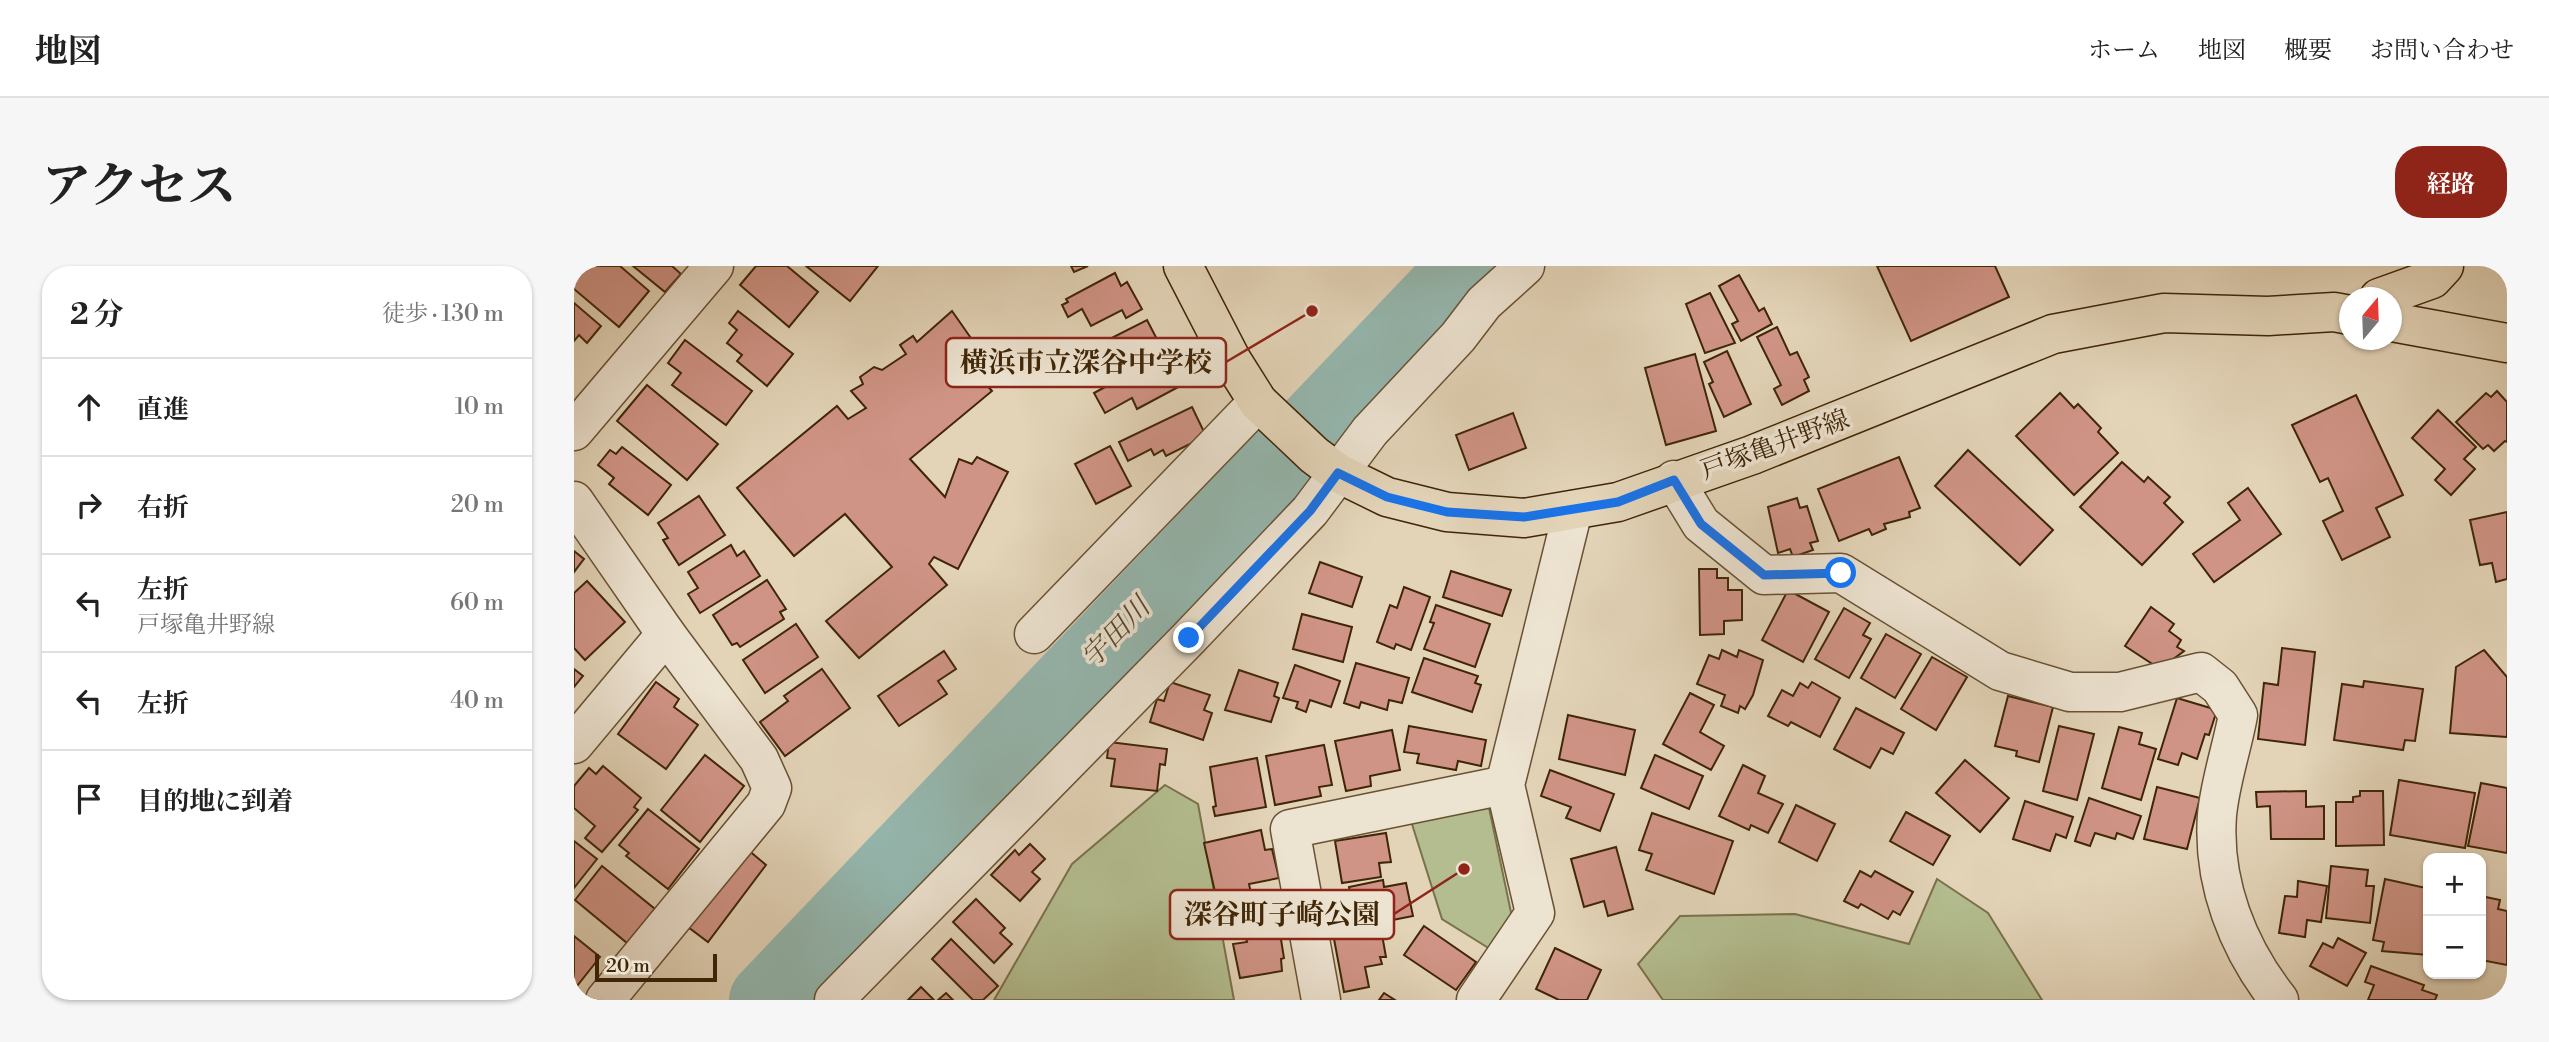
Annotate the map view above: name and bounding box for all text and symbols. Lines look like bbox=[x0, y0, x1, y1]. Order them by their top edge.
text: 地図 bbox=[35, 32, 101, 73]
text: ホーム bbox=[2088, 36, 2160, 66]
text: 地図 bbox=[2198, 36, 2246, 66]
text: 概要 bbox=[2284, 36, 2332, 66]
text: お問い合わせ bbox=[2370, 36, 2514, 66]
button: 経路 bbox=[2395, 146, 2507, 218]
text: アクセス bbox=[42, 157, 237, 218]
north arrow bbox=[2339, 287, 2402, 350]
text: 2 分 bbox=[70, 296, 124, 334]
text: 徒歩 · 130 m bbox=[382, 300, 504, 328]
callout: 横浜市立深谷中学校 bbox=[946, 338, 1226, 387]
text: 横浜市立深谷中学校 bbox=[960, 346, 1212, 381]
icon: ahead bbox=[70, 388, 108, 426]
text: 10 m bbox=[455, 393, 504, 421]
text: 直進 bbox=[137, 394, 189, 426]
street label: 戸塚亀井野線 bbox=[1696, 403, 1854, 487]
icon: right bbox=[70, 486, 108, 524]
text: 20 m bbox=[451, 491, 504, 519]
text: 右折 bbox=[137, 492, 189, 524]
route start bbox=[1825, 557, 1856, 588]
text: 左折 bbox=[137, 574, 189, 606]
icon: left bbox=[70, 584, 108, 622]
water label: 宇田川 bbox=[1074, 588, 1160, 675]
text: 60 m bbox=[450, 589, 504, 617]
text: 戸塚亀井野線 bbox=[137, 611, 275, 639]
route end bbox=[1173, 622, 1204, 653]
icon: left bbox=[70, 682, 108, 720]
text: 40 m bbox=[450, 687, 504, 715]
text: 左折 bbox=[137, 688, 189, 720]
icon: arrive bbox=[70, 780, 108, 818]
text: 目的地に到着 bbox=[137, 786, 293, 818]
map controls bbox=[2423, 853, 2486, 979]
button: + bbox=[2423, 853, 2486, 916]
callout: 深谷町子崎公園 bbox=[1170, 890, 1394, 939]
text: 深谷町子崎公園 bbox=[1184, 898, 1380, 933]
button: − bbox=[2423, 916, 2486, 979]
scale bar bbox=[595, 951, 718, 983]
text: 20 m bbox=[606, 954, 650, 978]

